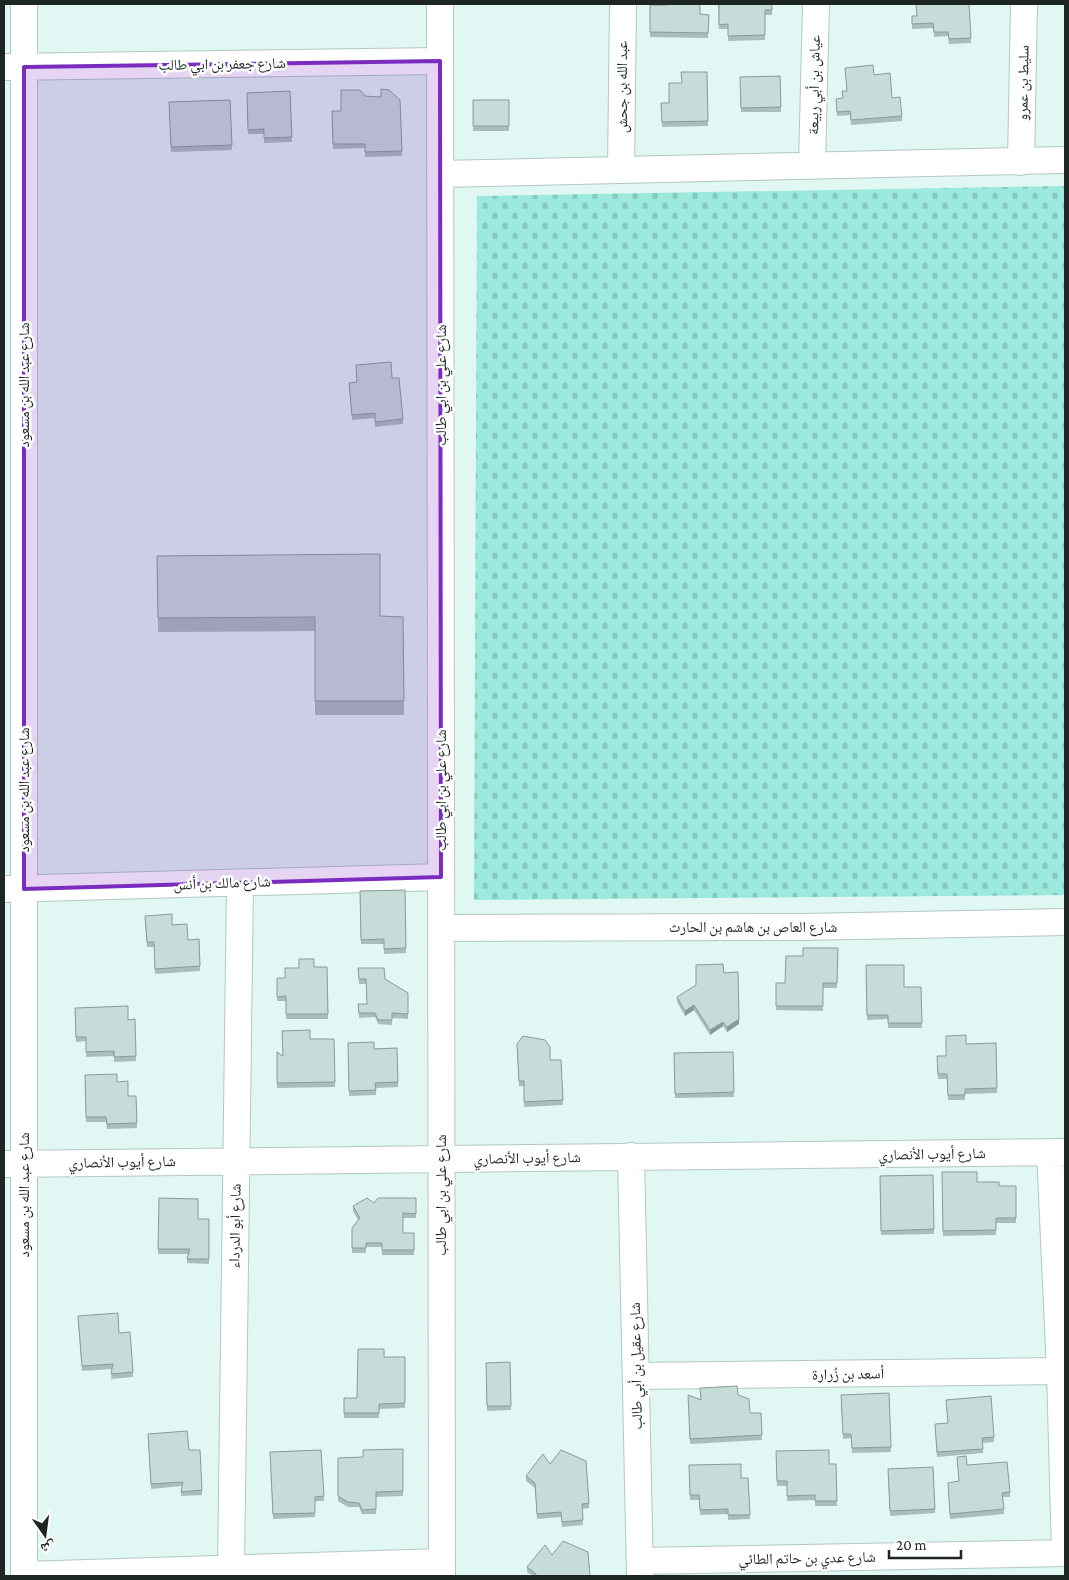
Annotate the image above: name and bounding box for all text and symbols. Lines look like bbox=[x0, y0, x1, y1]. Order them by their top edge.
street label: عياش بن أبي ربيعة bbox=[804, 35, 827, 135]
street label: عبد الله بن جحش bbox=[614, 40, 632, 133]
street label: سليط بن عمرو bbox=[1014, 45, 1034, 121]
street label: شارع جعفر بن ابي طالب bbox=[158, 55, 286, 77]
street label: شارع عبد الله بن مسعود bbox=[16, 322, 34, 448]
street label: شارع علي بن ابي طالب bbox=[433, 324, 453, 446]
street label: شارع عبد الله بن مسعود bbox=[16, 727, 34, 853]
street label: شارع علي بن ابي طالب bbox=[433, 729, 453, 851]
street label: شارع مالك بن أنس bbox=[173, 873, 271, 895]
street label: شارع العاص بن هاشم بن الحارث bbox=[669, 919, 837, 937]
street label: شارع عبد الله بن مسعود bbox=[16, 1132, 34, 1258]
street label: شارع علي بن ابي طالب bbox=[433, 1134, 453, 1256]
street label: شارع أيوب الأنصاري bbox=[878, 1144, 986, 1167]
street label: شارع أيوب الأنصاري bbox=[473, 1148, 581, 1171]
street label: شارع أيوب الأنصاري bbox=[68, 1152, 176, 1175]
street label: شارع أبو الدرداء bbox=[225, 1183, 246, 1269]
street label: شارع عقيل بن أبي طالب bbox=[626, 1302, 649, 1430]
street label: أسعد بن زُرارة bbox=[812, 1365, 884, 1385]
north arrow bbox=[20, 1510, 70, 1560]
scale bar bbox=[889, 1528, 962, 1560]
text: ش bbox=[39, 1537, 57, 1557]
text: 20 m bbox=[896, 1537, 927, 1553]
street label: شارع عدي بن حاتم الطائي bbox=[738, 1549, 876, 1571]

